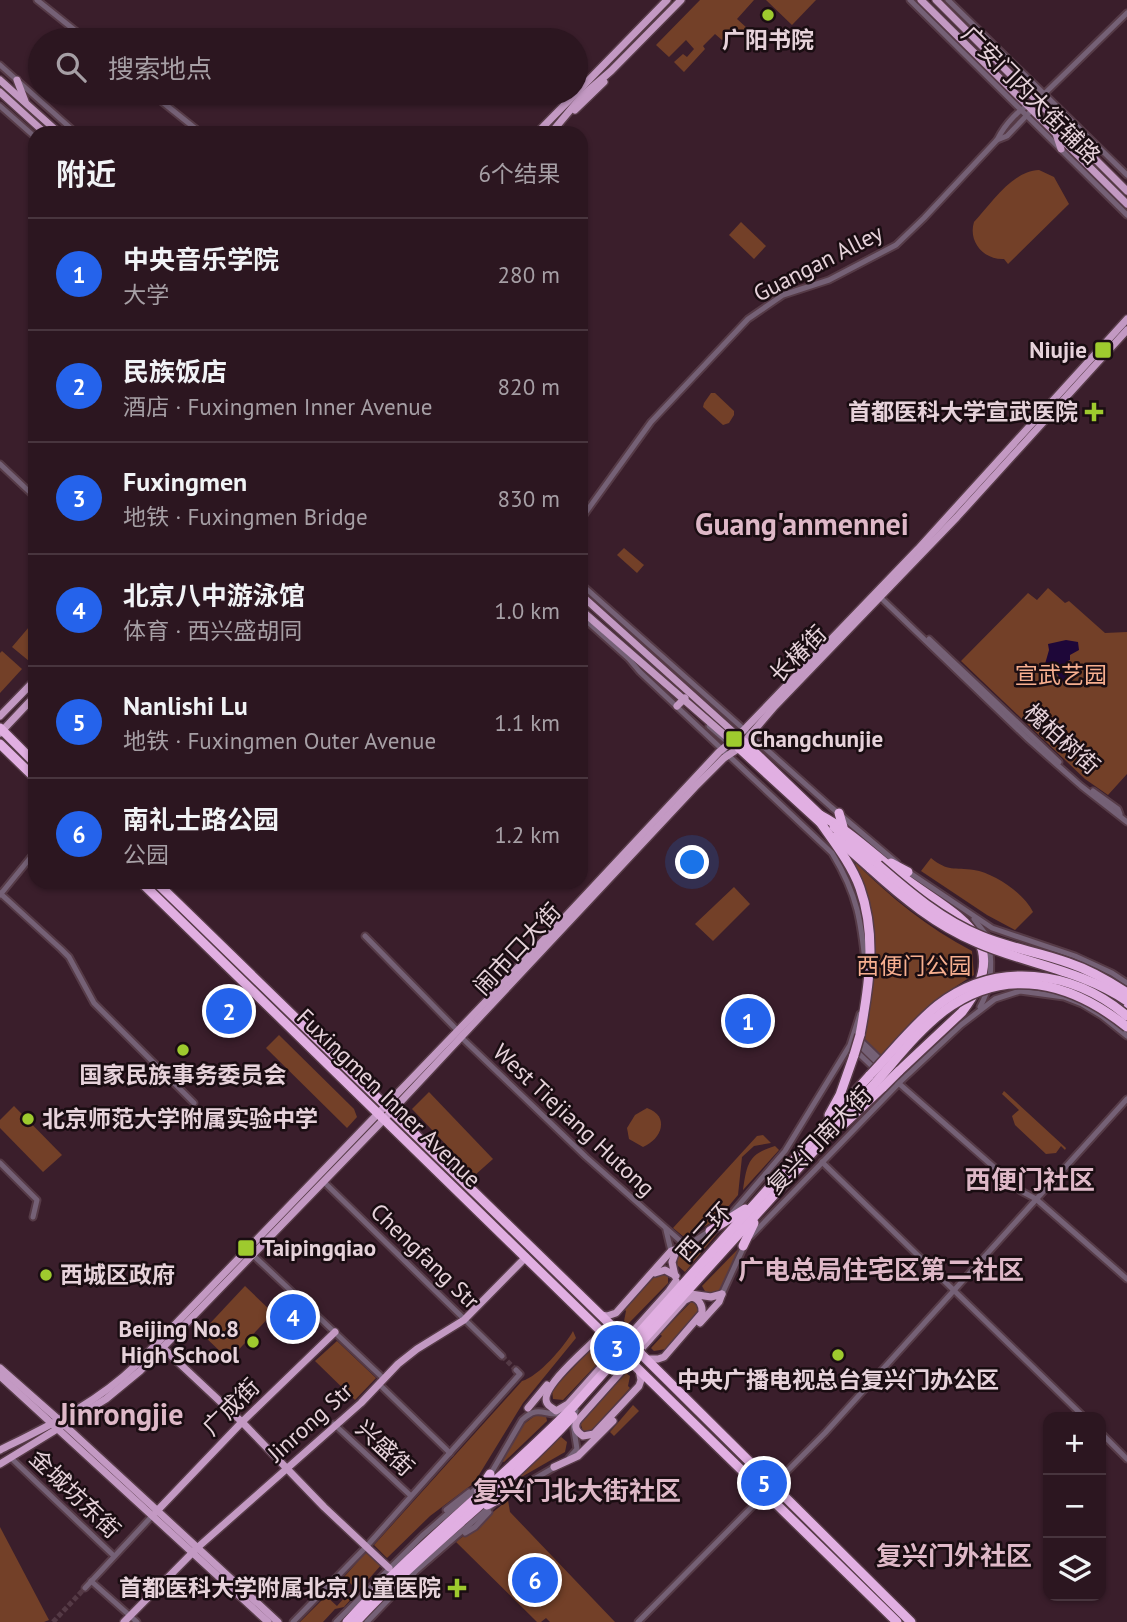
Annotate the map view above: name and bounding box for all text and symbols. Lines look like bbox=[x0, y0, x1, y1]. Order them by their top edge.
marker: 广阳书院 bbox=[760, 7, 776, 23]
street label: 广安门内大街辅路 bbox=[956, 19, 1107, 170]
place label: 广阳书院 bbox=[722, 25, 814, 54]
search box bbox=[28, 28, 588, 105]
icon: search bbox=[52, 48, 90, 86]
text: 搜索地点 bbox=[108, 52, 212, 85]
text: 附近 bbox=[56, 154, 116, 193]
text: 6个结果 bbox=[478, 159, 560, 188]
street label: Guangan Alley bbox=[748, 218, 887, 307]
text: 中央音乐学院 bbox=[123, 243, 279, 276]
text: 1 bbox=[72, 260, 86, 289]
text: 280 m bbox=[498, 260, 560, 289]
text: 大学 bbox=[123, 280, 169, 309]
place label: Niujie bbox=[1029, 335, 1087, 364]
marker: Niujie bbox=[1093, 340, 1113, 360]
text: 民族饭店 bbox=[123, 355, 227, 388]
text: 2 bbox=[72, 372, 86, 401]
text: 820 m bbox=[498, 372, 560, 401]
text: 酒店 · Fuxingmen Inner Avenue bbox=[123, 392, 432, 421]
place label: 首都医科大学宣武医院 bbox=[848, 397, 1078, 426]
marker: 首都医科大学宣武医院 bbox=[1084, 402, 1104, 422]
text: Fuxingmen bbox=[123, 465, 247, 498]
text: 3 bbox=[72, 484, 86, 513]
text: 830 m bbox=[498, 484, 560, 513]
text: 地铁 · Fuxingmen Bridge bbox=[123, 502, 368, 531]
district label: Guang'anmennei bbox=[695, 504, 909, 543]
text: 北京八中游泳馆 bbox=[123, 579, 305, 612]
text: 4 bbox=[72, 596, 86, 625]
text: 1.0 km bbox=[494, 596, 560, 625]
text: 体育 · 西兴盛胡同 bbox=[123, 616, 302, 645]
street label: 长椿街 bbox=[763, 619, 832, 688]
park label: 宣武艺园 bbox=[1015, 660, 1107, 689]
text: Nanlishi Lu bbox=[123, 689, 248, 722]
street label: 槐柏树街 bbox=[1018, 697, 1106, 780]
text: 5 bbox=[72, 708, 86, 737]
text: 1.1 km bbox=[494, 708, 560, 737]
place label: Changchunjie bbox=[750, 724, 883, 753]
text: 地铁 · Fuxingmen Outer Avenue bbox=[123, 726, 436, 755]
marker: Changchunjie bbox=[724, 729, 744, 749]
text: 南礼士路公园 bbox=[123, 803, 279, 836]
text: 6 bbox=[72, 820, 86, 849]
text: 1.2 km bbox=[494, 820, 560, 849]
text: 公园 bbox=[123, 840, 169, 869]
your location bbox=[675, 845, 709, 879]
street label: 闹市口大街 bbox=[467, 897, 566, 1001]
park label: 西便门公园 bbox=[857, 951, 972, 980]
pin: 2 bbox=[206, 985, 252, 1037]
pin: 1 bbox=[725, 995, 771, 1047]
street label: Fuxingmen Inner Avenue bbox=[291, 1002, 488, 1193]
street label: West Tiejiang Hutong bbox=[487, 1037, 661, 1202]
marker: 国家民族事务委员会 bbox=[175, 1042, 191, 1058]
place label: 国家民族事务委员会 bbox=[80, 1060, 287, 1089]
street label: 复兴门南大街 bbox=[760, 1080, 877, 1199]
place label: 北京师范大学附属实验中学 bbox=[42, 1104, 318, 1133]
marker: 北京师范大学附属实验中学 bbox=[20, 1111, 36, 1127]
district label: 西便门社区 bbox=[965, 1163, 1095, 1196]
street label: 西二环 bbox=[670, 1196, 737, 1267]
street label: Chengfang Str bbox=[365, 1197, 486, 1315]
place label: Taipingqiao bbox=[262, 1233, 376, 1262]
marker: Taipingqiao bbox=[236, 1238, 256, 1258]
district label: 广电总局住宅区第二社区 bbox=[738, 1253, 1024, 1286]
place label: 西城区政府 bbox=[60, 1260, 175, 1289]
marker: 西城区政府 bbox=[38, 1267, 54, 1283]
pin: 4 bbox=[270, 1291, 316, 1343]
place label: Beijing No.8 High School bbox=[119, 1314, 239, 1369]
pin: 3 bbox=[594, 1322, 640, 1374]
marker: Beijing No.8 High School bbox=[245, 1334, 261, 1350]
marker: 中央广播电视总台复兴门办公区 bbox=[830, 1347, 846, 1363]
place label: 中央广播电视总台复兴门办公区 bbox=[677, 1365, 999, 1394]
street label: 广成街 bbox=[196, 1372, 265, 1441]
street label: Jinrong Str bbox=[260, 1376, 358, 1468]
district label: Jinrongjie bbox=[58, 1394, 183, 1433]
map controls bbox=[1043, 1412, 1106, 1601]
button: + bbox=[1043, 1412, 1106, 1475]
street label: 兴盛街 bbox=[350, 1414, 420, 1482]
street label: 金城坊东街 bbox=[24, 1443, 127, 1544]
pin: 5 bbox=[741, 1457, 787, 1509]
district label: 复兴门北大街社区 bbox=[473, 1474, 681, 1507]
button: − bbox=[1043, 1475, 1106, 1538]
button: layers bbox=[1043, 1538, 1106, 1601]
district label: 复兴门外社区 bbox=[876, 1539, 1032, 1572]
pin: 6 bbox=[512, 1554, 558, 1606]
place label: 首都医科大学附属北京儿童医院 bbox=[119, 1573, 441, 1602]
marker: 首都医科大学附属北京儿童医院 bbox=[447, 1578, 467, 1598]

